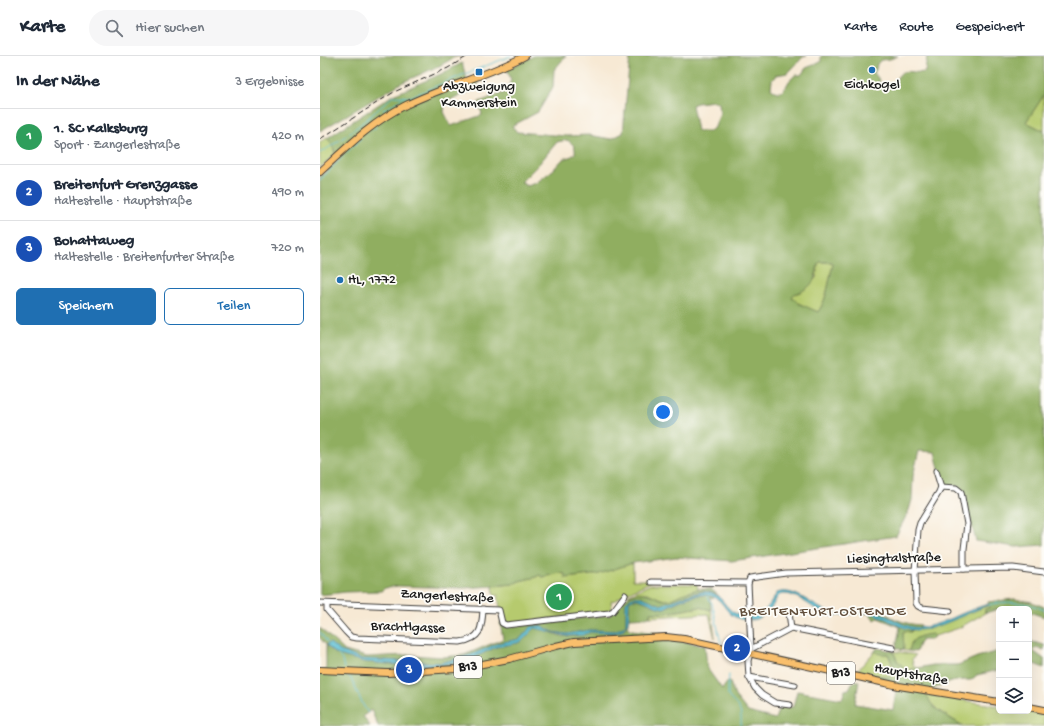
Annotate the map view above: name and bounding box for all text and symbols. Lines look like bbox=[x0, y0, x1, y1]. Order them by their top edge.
search box bbox=[89, 10, 369, 46]
text: Karte bbox=[20, 16, 65, 39]
icon: search bbox=[103, 17, 125, 39]
text: Hier suchen bbox=[135, 19, 204, 37]
text: Karte bbox=[844, 19, 877, 36]
text: Route bbox=[899, 19, 933, 36]
text: Gespeichert bbox=[955, 19, 1024, 36]
marker: Eichkogel bbox=[867, 65, 877, 75]
marker: Abzweigung Kammerstein bbox=[474, 67, 484, 77]
text: In der Nähe bbox=[16, 72, 99, 92]
text: 3 Ergebnisse bbox=[235, 75, 304, 90]
place label: Eichkogel bbox=[844, 77, 900, 94]
place label: Abzweigung Kammerstein bbox=[441, 79, 517, 112]
text: 1. SC Kalksburg bbox=[54, 120, 148, 138]
text: 1 bbox=[26, 129, 32, 144]
text: 420 m bbox=[272, 129, 304, 144]
text: Sport · Zangerlestraße bbox=[54, 138, 180, 153]
text: Breitenfurt Grenzgasse bbox=[54, 176, 197, 194]
text: 2 bbox=[26, 185, 32, 200]
text: 490 m bbox=[272, 185, 304, 200]
text: Haltestelle · Hauptstraße bbox=[54, 194, 192, 209]
text: Bohattaweg bbox=[54, 232, 134, 250]
text: 3 bbox=[26, 241, 32, 256]
text: 720 m bbox=[271, 241, 304, 256]
text: Haltestelle · Breitenfurter Straße bbox=[54, 250, 234, 265]
place label: HL, 1772 bbox=[348, 272, 396, 289]
marker: HL, 1772 bbox=[335, 275, 345, 285]
button: Speichern bbox=[16, 288, 156, 325]
button: Teilen bbox=[164, 288, 304, 325]
your location bbox=[653, 402, 673, 422]
street label: Liesingtalstraße bbox=[847, 550, 942, 568]
pin: 1 bbox=[546, 582, 572, 612]
street label: Zangerlestraße bbox=[400, 586, 495, 608]
district label: BREITENFURT-OSTENDE bbox=[738, 603, 907, 621]
map controls bbox=[996, 606, 1032, 714]
button: + bbox=[996, 606, 1032, 642]
street label: Brachtlgasse bbox=[370, 618, 446, 638]
pin: 2 bbox=[724, 633, 750, 663]
button: − bbox=[996, 642, 1032, 678]
pin: 3 bbox=[396, 655, 422, 685]
road number: B13 bbox=[454, 656, 482, 678]
street label: Hauptstraße bbox=[873, 660, 950, 690]
road number: B13 bbox=[827, 662, 855, 684]
button: layers bbox=[996, 678, 1032, 714]

